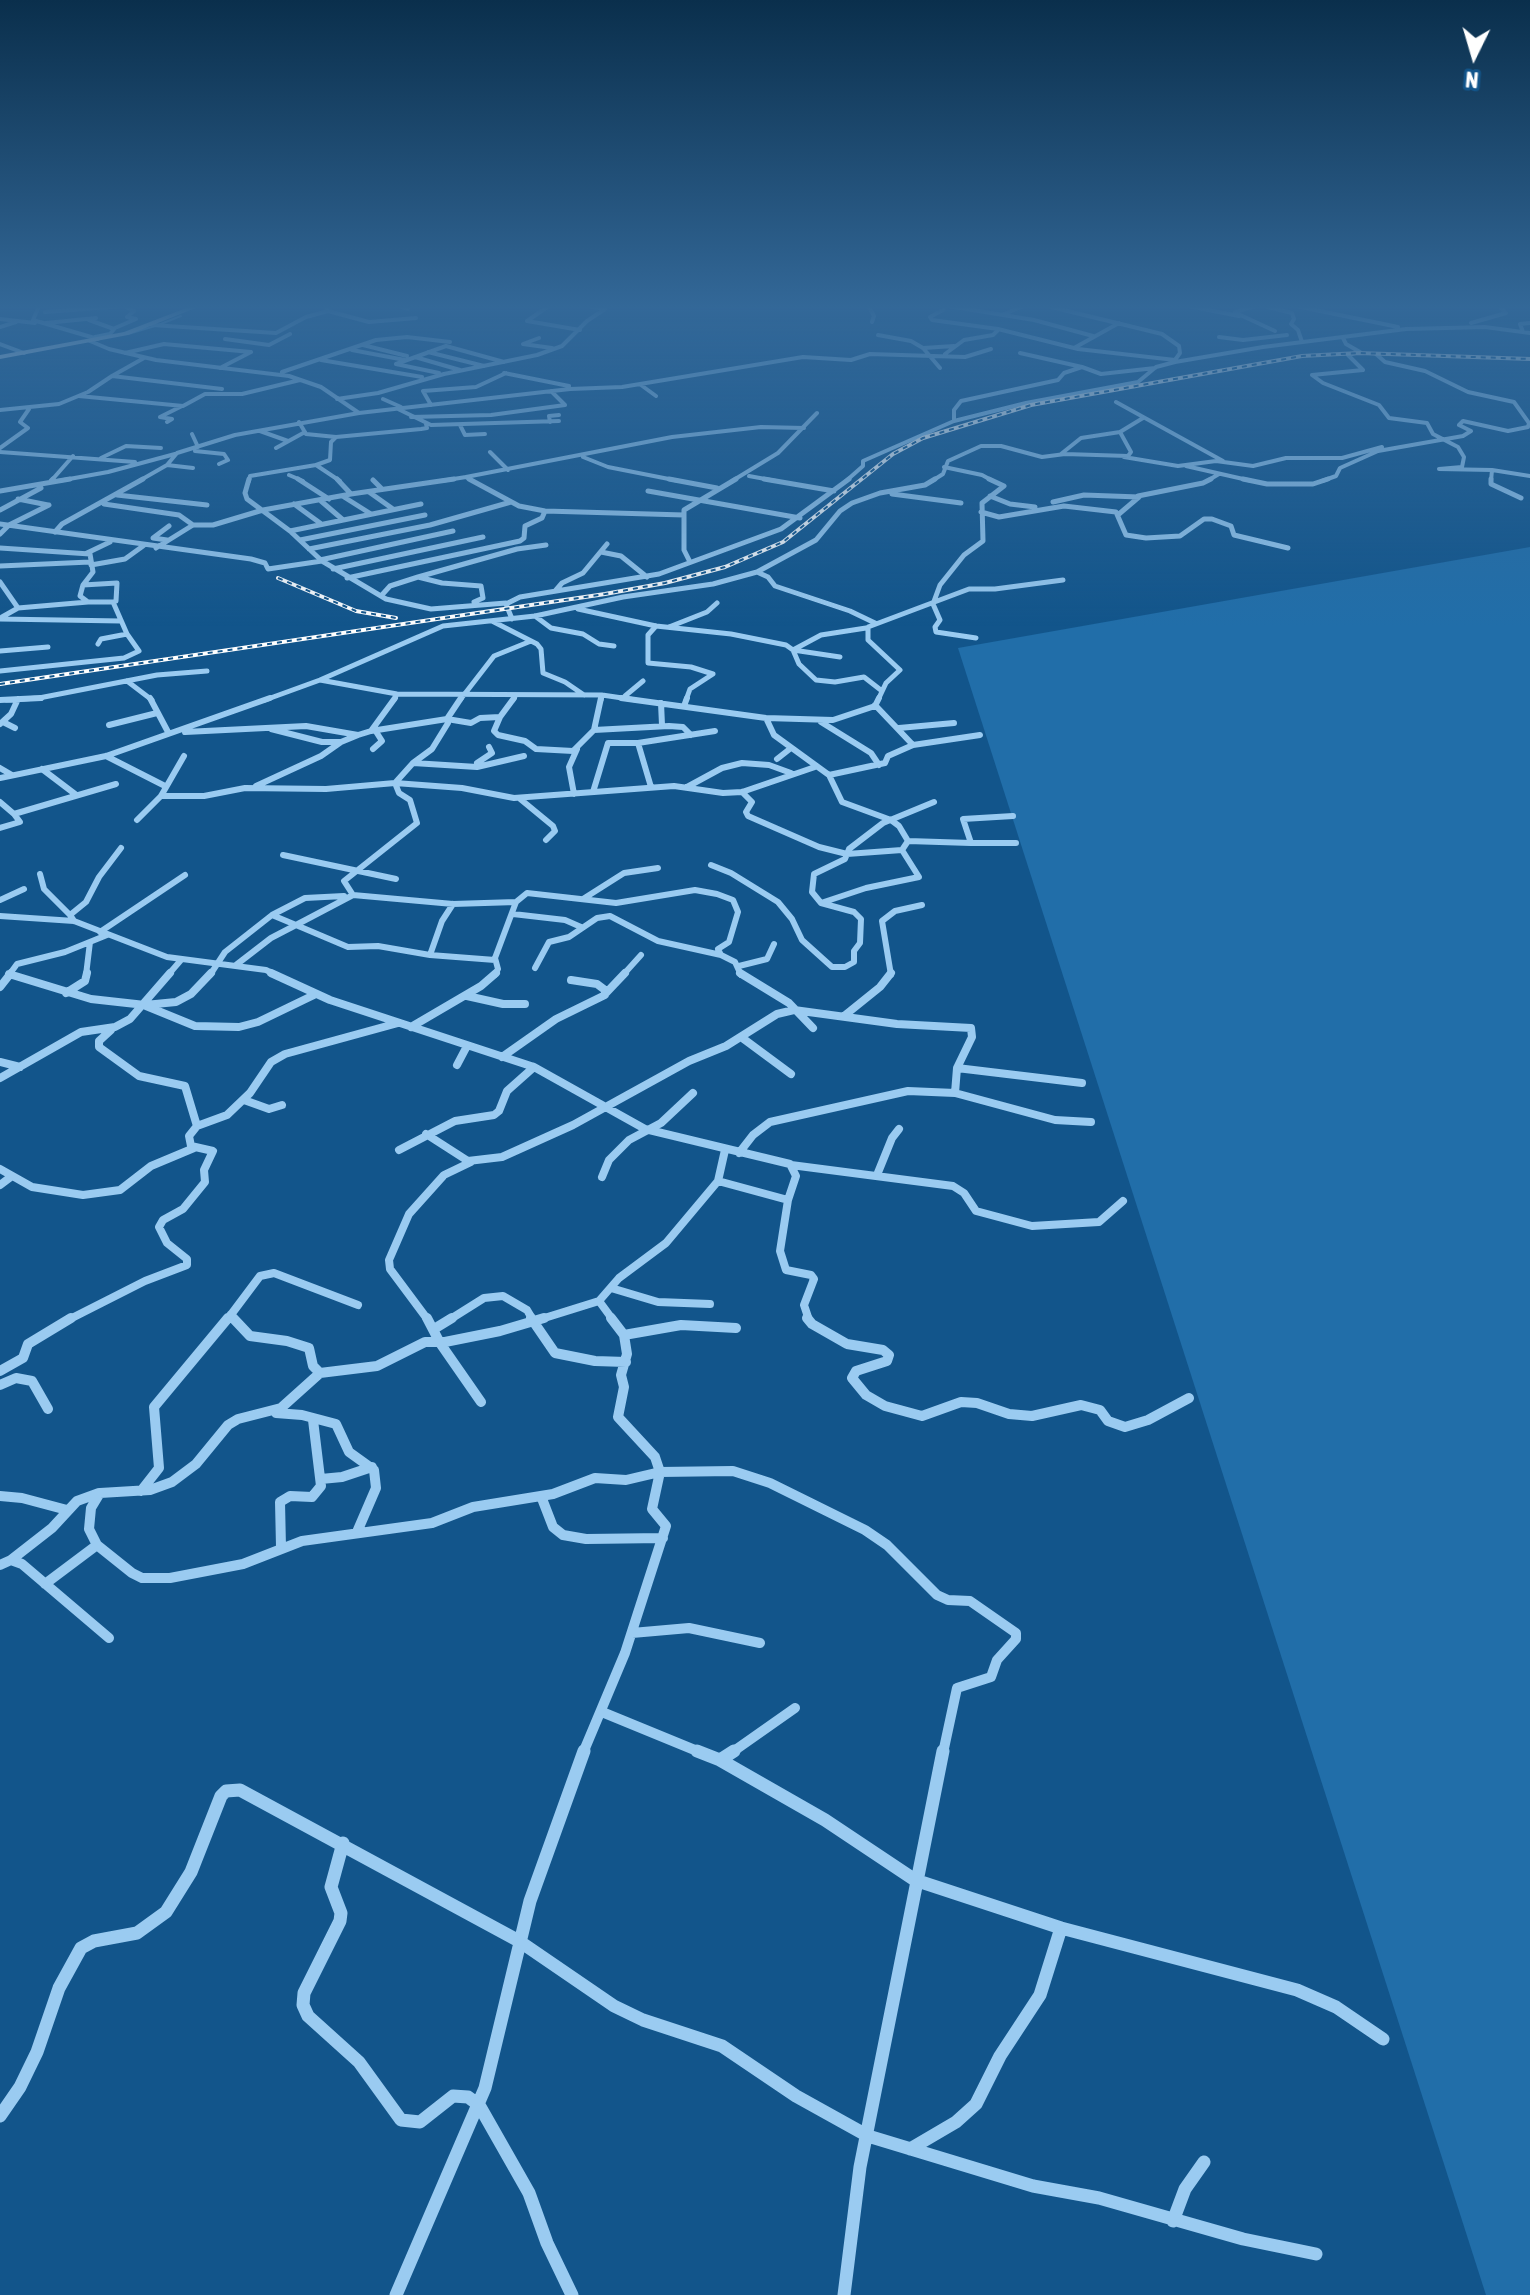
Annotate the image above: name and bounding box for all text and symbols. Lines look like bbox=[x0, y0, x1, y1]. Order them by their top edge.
north arrow bbox=[1434, 16, 1514, 96]
text: N bbox=[1464, 66, 1480, 93]

